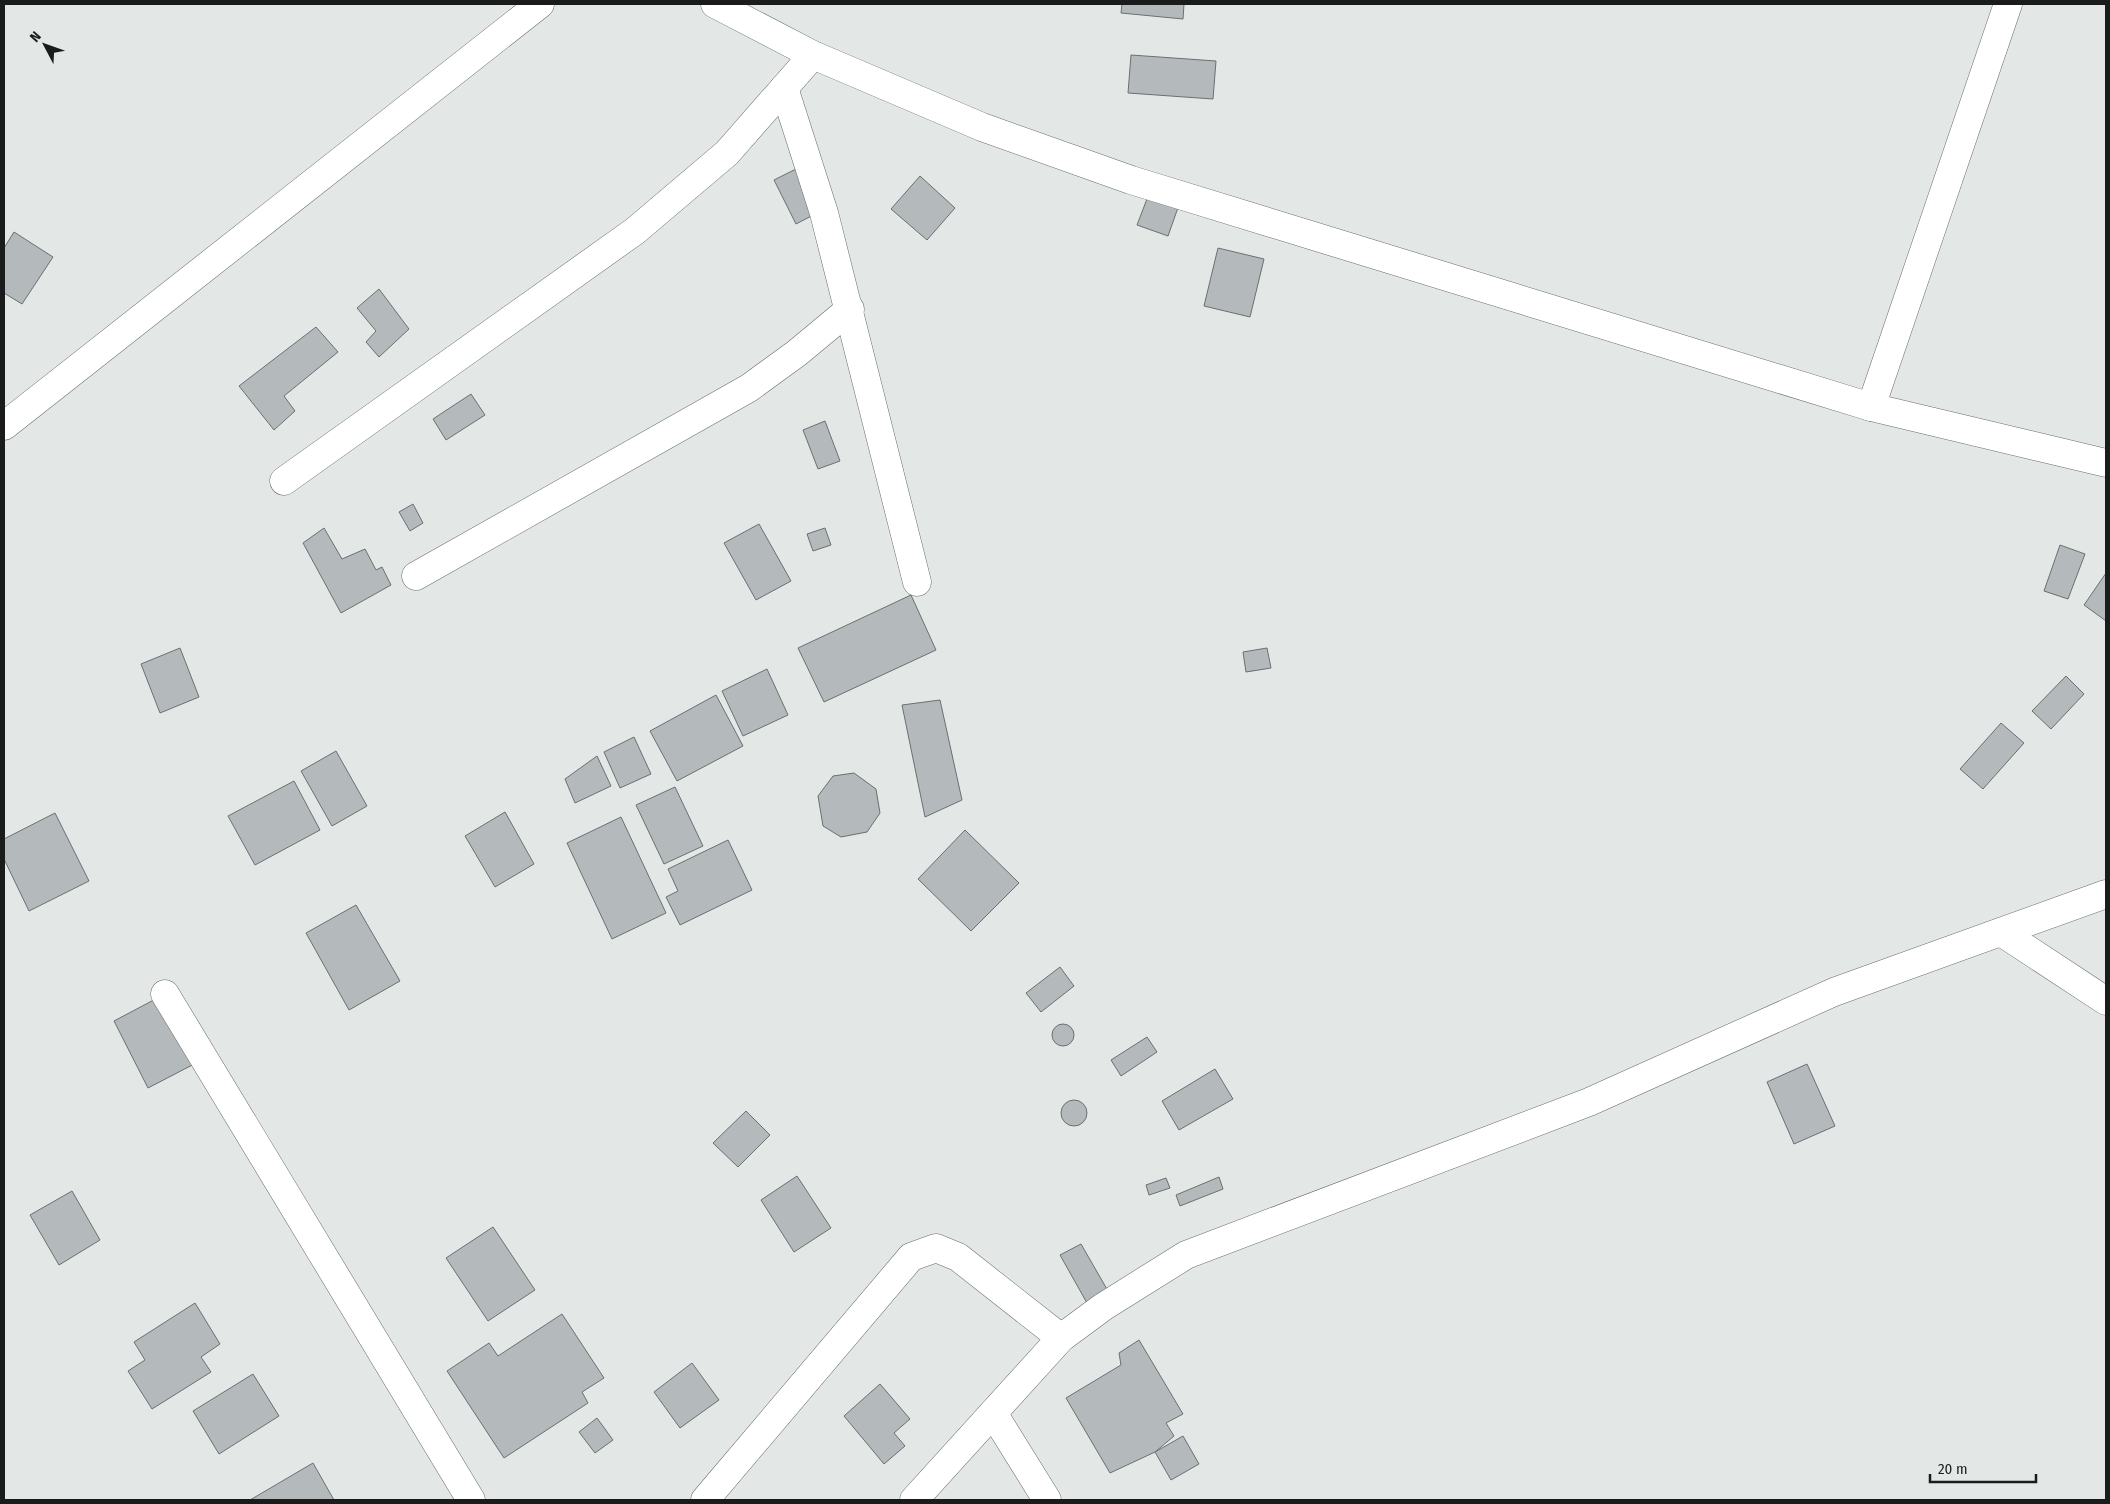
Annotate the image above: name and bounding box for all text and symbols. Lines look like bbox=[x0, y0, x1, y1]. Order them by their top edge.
north arrow bbox=[20, 20, 70, 70]
text: N bbox=[26, 28, 45, 46]
scale bar bbox=[1930, 1452, 2036, 1484]
text: 20 m bbox=[1938, 1460, 1968, 1478]

